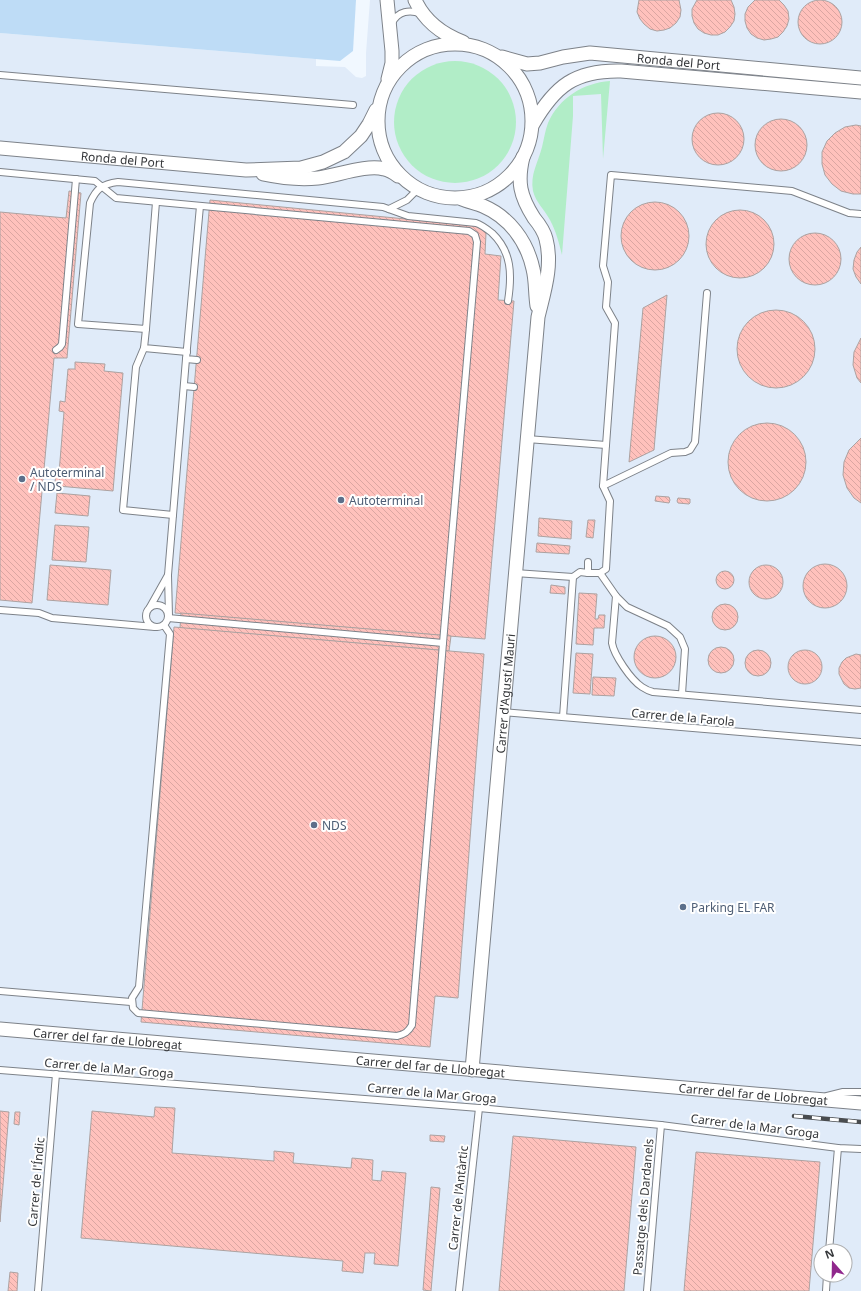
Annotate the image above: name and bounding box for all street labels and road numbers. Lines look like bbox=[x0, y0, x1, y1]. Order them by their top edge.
street label: Ronda del Port bbox=[636, 49, 722, 74]
street label: Ronda del Port bbox=[80, 147, 166, 171]
street label: Carrer d'Agustí Mauri bbox=[491, 633, 519, 754]
street label: Carrer de la Farola bbox=[631, 704, 735, 730]
street label: Carrer del far de Llobregat bbox=[32, 1023, 184, 1053]
street label: Carrer del far de Llobregat bbox=[355, 1051, 506, 1081]
street label: Carrer de la Mar Groga bbox=[44, 1054, 174, 1082]
street label: Carrer de la Mar Groga bbox=[367, 1079, 497, 1107]
street label: Carrer del far de Llobregat bbox=[678, 1079, 829, 1109]
street label: Carrer de la Mar Groga bbox=[690, 1110, 820, 1142]
street label: Carrer de l'Índic bbox=[24, 1136, 48, 1227]
street label: Passatge dels Dardanels bbox=[629, 1138, 657, 1276]
street label: Carrer de l'Antàrtic bbox=[444, 1144, 472, 1251]

